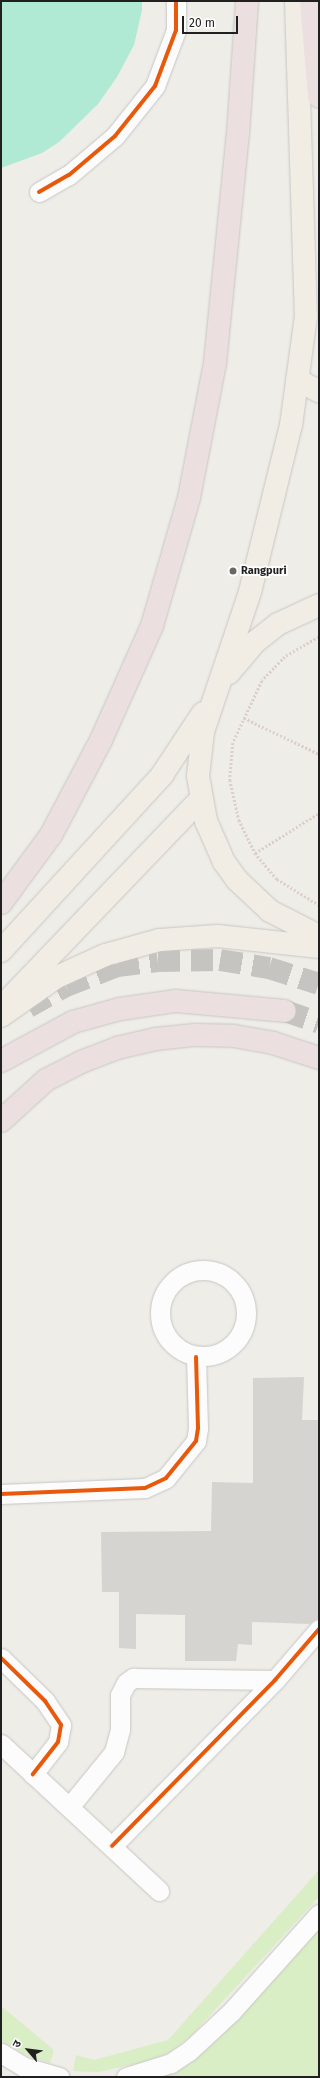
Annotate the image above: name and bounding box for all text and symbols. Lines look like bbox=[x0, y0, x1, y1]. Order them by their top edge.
scale bar bbox=[184, 8, 240, 34]
text: 20 m bbox=[189, 16, 215, 30]
place label: Rangpuri bbox=[241, 564, 286, 578]
marker: Rangpuri bbox=[228, 566, 238, 576]
north arrow bbox=[8, 2030, 48, 2070]
text: उ bbox=[10, 2038, 24, 2050]

